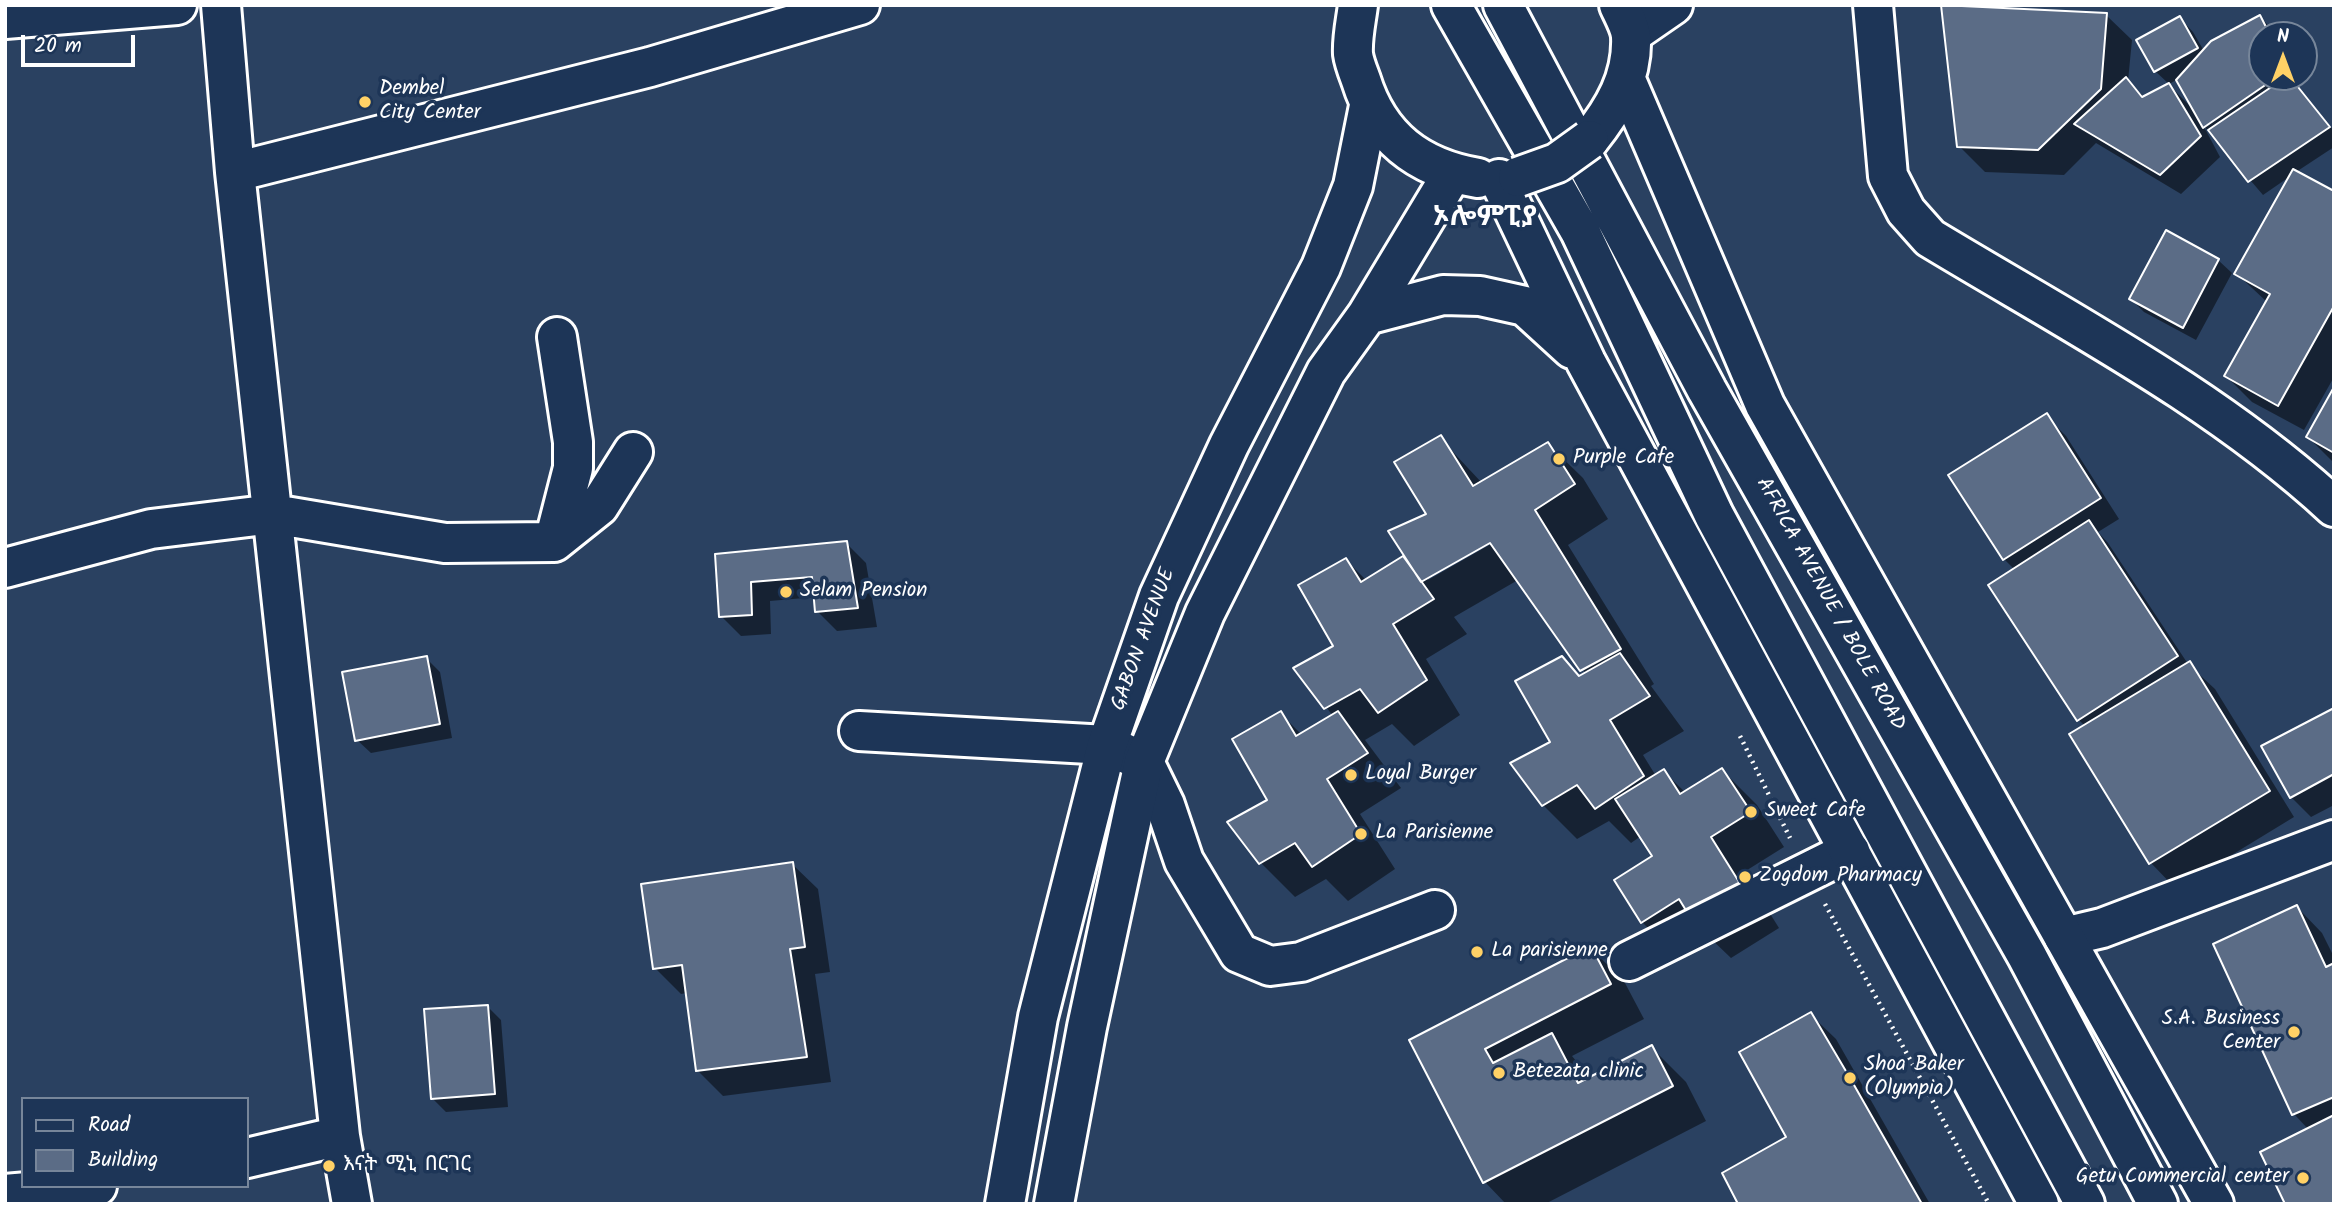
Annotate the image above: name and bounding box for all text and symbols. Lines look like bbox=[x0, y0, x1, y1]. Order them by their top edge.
scale bar bbox=[24, 21, 138, 65]
north arrow bbox=[2248, 21, 2318, 91]
text: N bbox=[2277, 22, 2289, 52]
text: 20 m bbox=[34, 30, 82, 63]
place label: Dembel City Center bbox=[379, 77, 481, 127]
marker: Dembel City Center bbox=[357, 94, 373, 110]
district label: ኦሎምፒያ bbox=[1433, 203, 1537, 237]
place label: Purple Cafe bbox=[1573, 446, 1674, 472]
marker: Purple Cafe bbox=[1551, 451, 1567, 467]
street label: AFRICA AVENUE / BOLE ROAD bbox=[1749, 474, 1909, 736]
street label: GABON AVENUE bbox=[1108, 565, 1182, 715]
place label: Selam Pension bbox=[800, 579, 927, 605]
marker: Selam Pension bbox=[778, 584, 794, 600]
place label: Loyal Burger bbox=[1365, 762, 1476, 788]
marker: Loyal Burger bbox=[1343, 767, 1359, 783]
place label: Sweet Cafe bbox=[1765, 799, 1866, 825]
marker: Sweet Cafe bbox=[1743, 804, 1759, 820]
place label: La Parisienne bbox=[1375, 821, 1493, 847]
marker: La Parisienne bbox=[1353, 826, 1369, 842]
place label: Zogdom Pharmacy bbox=[1759, 864, 1922, 890]
marker: Zogdom Pharmacy bbox=[1737, 869, 1753, 885]
place label: La parisienne bbox=[1491, 939, 1608, 965]
marker: La parisienne bbox=[1469, 944, 1485, 960]
place label: S.A. Business Center bbox=[2162, 1007, 2280, 1057]
marker: S.A. Business Center bbox=[2286, 1024, 2302, 1040]
place label: Shoa Baker (Olympia) bbox=[1864, 1053, 1964, 1103]
place label: Betezata clinic bbox=[1513, 1060, 1644, 1086]
marker: Betezata clinic bbox=[1491, 1065, 1507, 1081]
marker: Shoa Baker (Olympia) bbox=[1842, 1070, 1858, 1086]
legend bbox=[21, 1097, 248, 1188]
text: Road bbox=[88, 1109, 130, 1142]
text: Building bbox=[88, 1144, 158, 1177]
place label: እናት ሚኒ በርገር bbox=[343, 1153, 471, 1179]
marker: እናት ሚኒ በርገር bbox=[321, 1158, 337, 1174]
place label: Getu Commercial center bbox=[2076, 1165, 2289, 1191]
marker: Getu Commercial center bbox=[2295, 1170, 2311, 1186]

